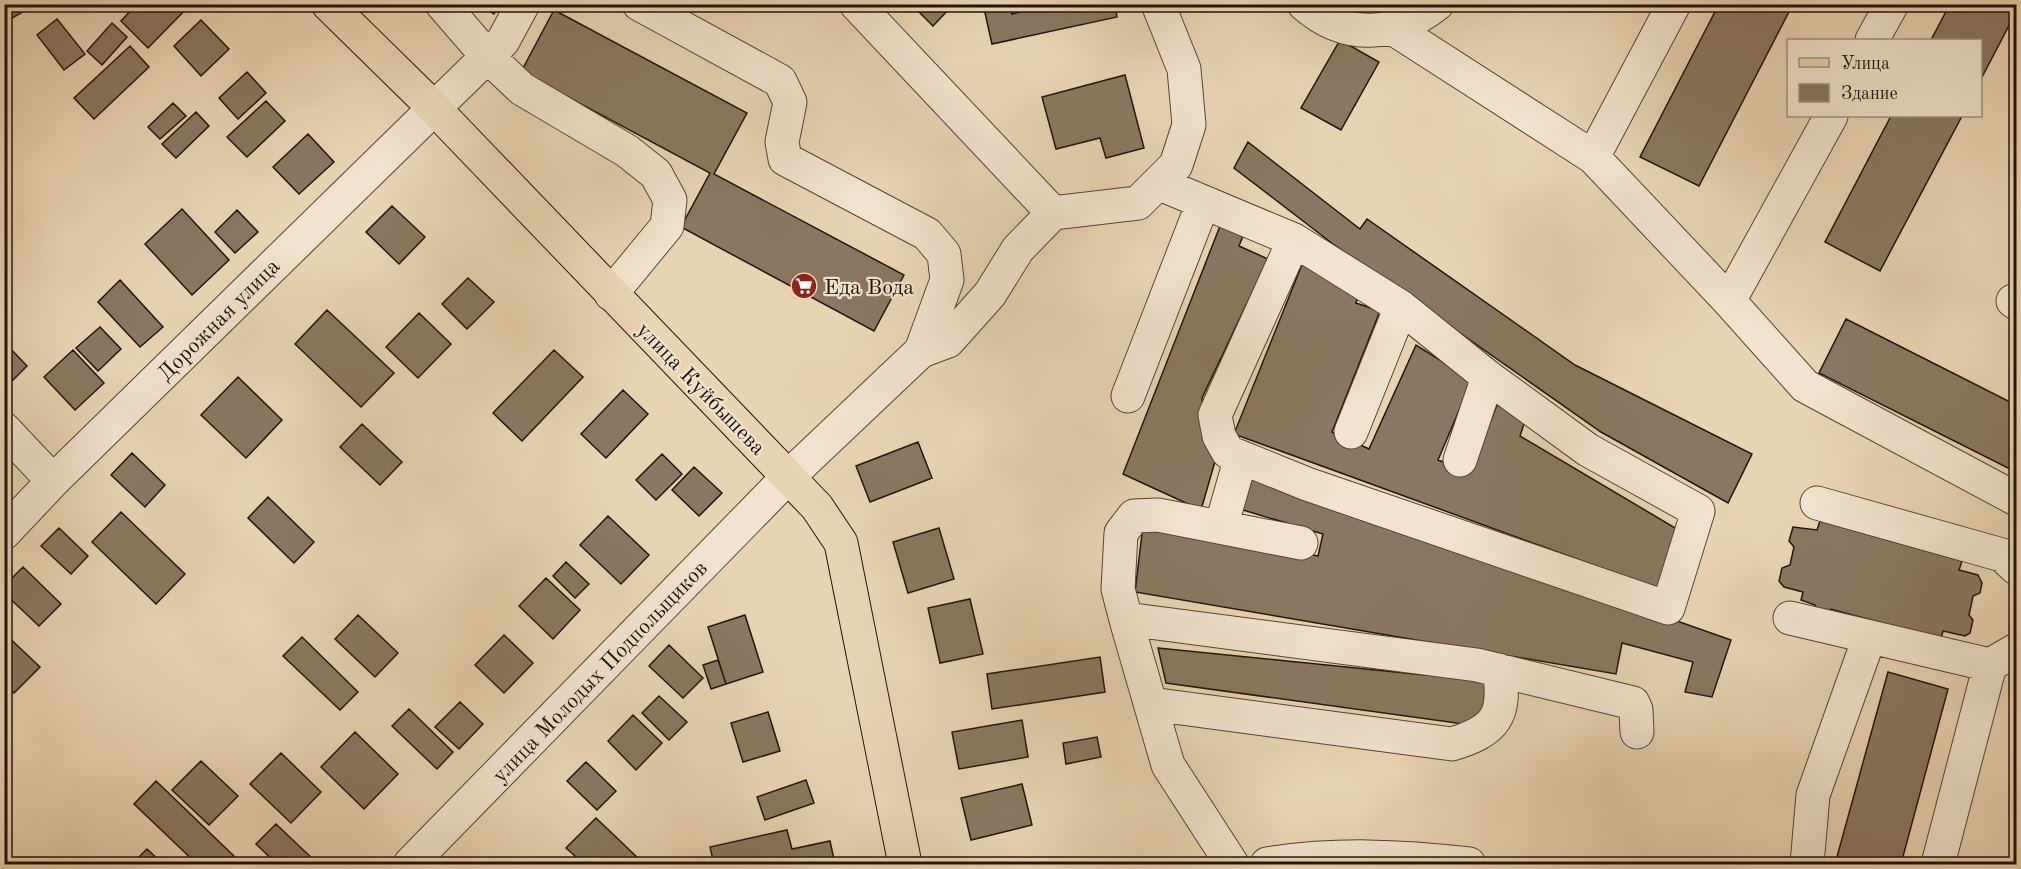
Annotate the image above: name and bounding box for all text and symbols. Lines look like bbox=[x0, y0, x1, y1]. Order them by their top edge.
legend bbox=[1787, 39, 1982, 117]
text: Улица bbox=[1841, 55, 1890, 73]
text: Здание bbox=[1841, 85, 1898, 103]
street label: Дорожная улица bbox=[154, 255, 285, 386]
supermarket icon: Еда Вода bbox=[789, 271, 819, 301]
place label: Еда Вода bbox=[824, 277, 914, 299]
street label: улица Куйбышева bbox=[632, 319, 769, 460]
street label: улица Молодых Подпольщиков bbox=[489, 557, 712, 787]

